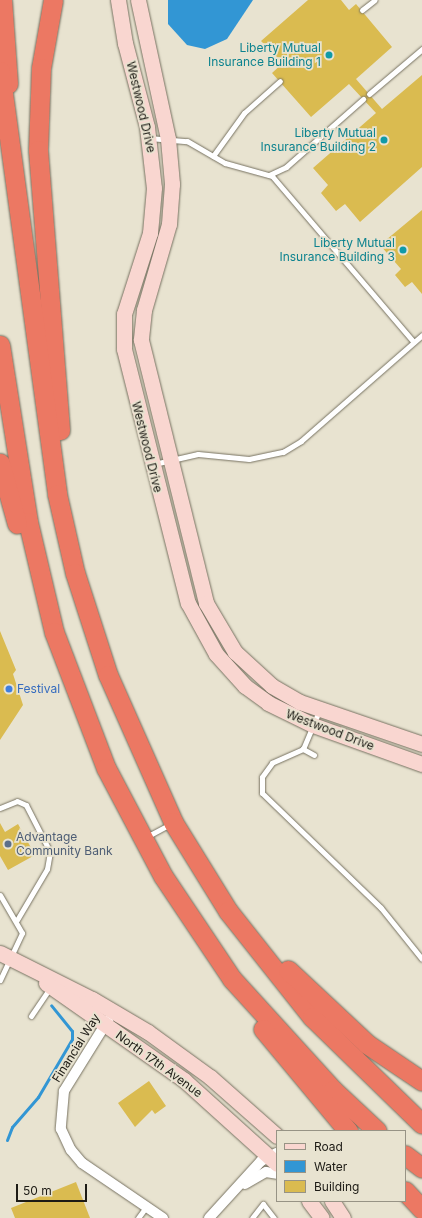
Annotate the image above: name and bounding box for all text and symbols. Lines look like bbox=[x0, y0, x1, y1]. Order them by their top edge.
place label: Liberty Mutual Insurance Building 1 bbox=[208, 41, 321, 69]
marker: Liberty Mutual Insurance Building 1 bbox=[324, 50, 334, 60]
street label: Westwood Drive bbox=[124, 60, 158, 154]
place label: Liberty Mutual Insurance Building 2 bbox=[261, 126, 376, 154]
marker: Liberty Mutual Insurance Building 2 bbox=[379, 135, 389, 145]
place label: Liberty Mutual Insurance Building 3 bbox=[279, 236, 395, 264]
marker: Liberty Mutual Insurance Building 3 bbox=[398, 245, 408, 255]
street label: Westwood Drive bbox=[129, 400, 165, 494]
place label: Festival bbox=[17, 682, 60, 696]
marker: Festival bbox=[4, 684, 14, 694]
street label: Westwood Drive bbox=[284, 707, 376, 753]
place label: Advantage Community Bank bbox=[16, 830, 113, 858]
marker: Advantage Community Bank bbox=[3, 839, 13, 849]
street label: Financial Way bbox=[49, 1011, 103, 1085]
street label: North 17th Avenue bbox=[113, 1028, 205, 1100]
legend bbox=[276, 1130, 406, 1202]
text: Road bbox=[314, 1139, 343, 1154]
text: Water bbox=[314, 1159, 347, 1174]
scale bar bbox=[18, 1176, 89, 1202]
text: Building bbox=[314, 1179, 359, 1194]
text: 50 m bbox=[23, 1183, 52, 1198]

